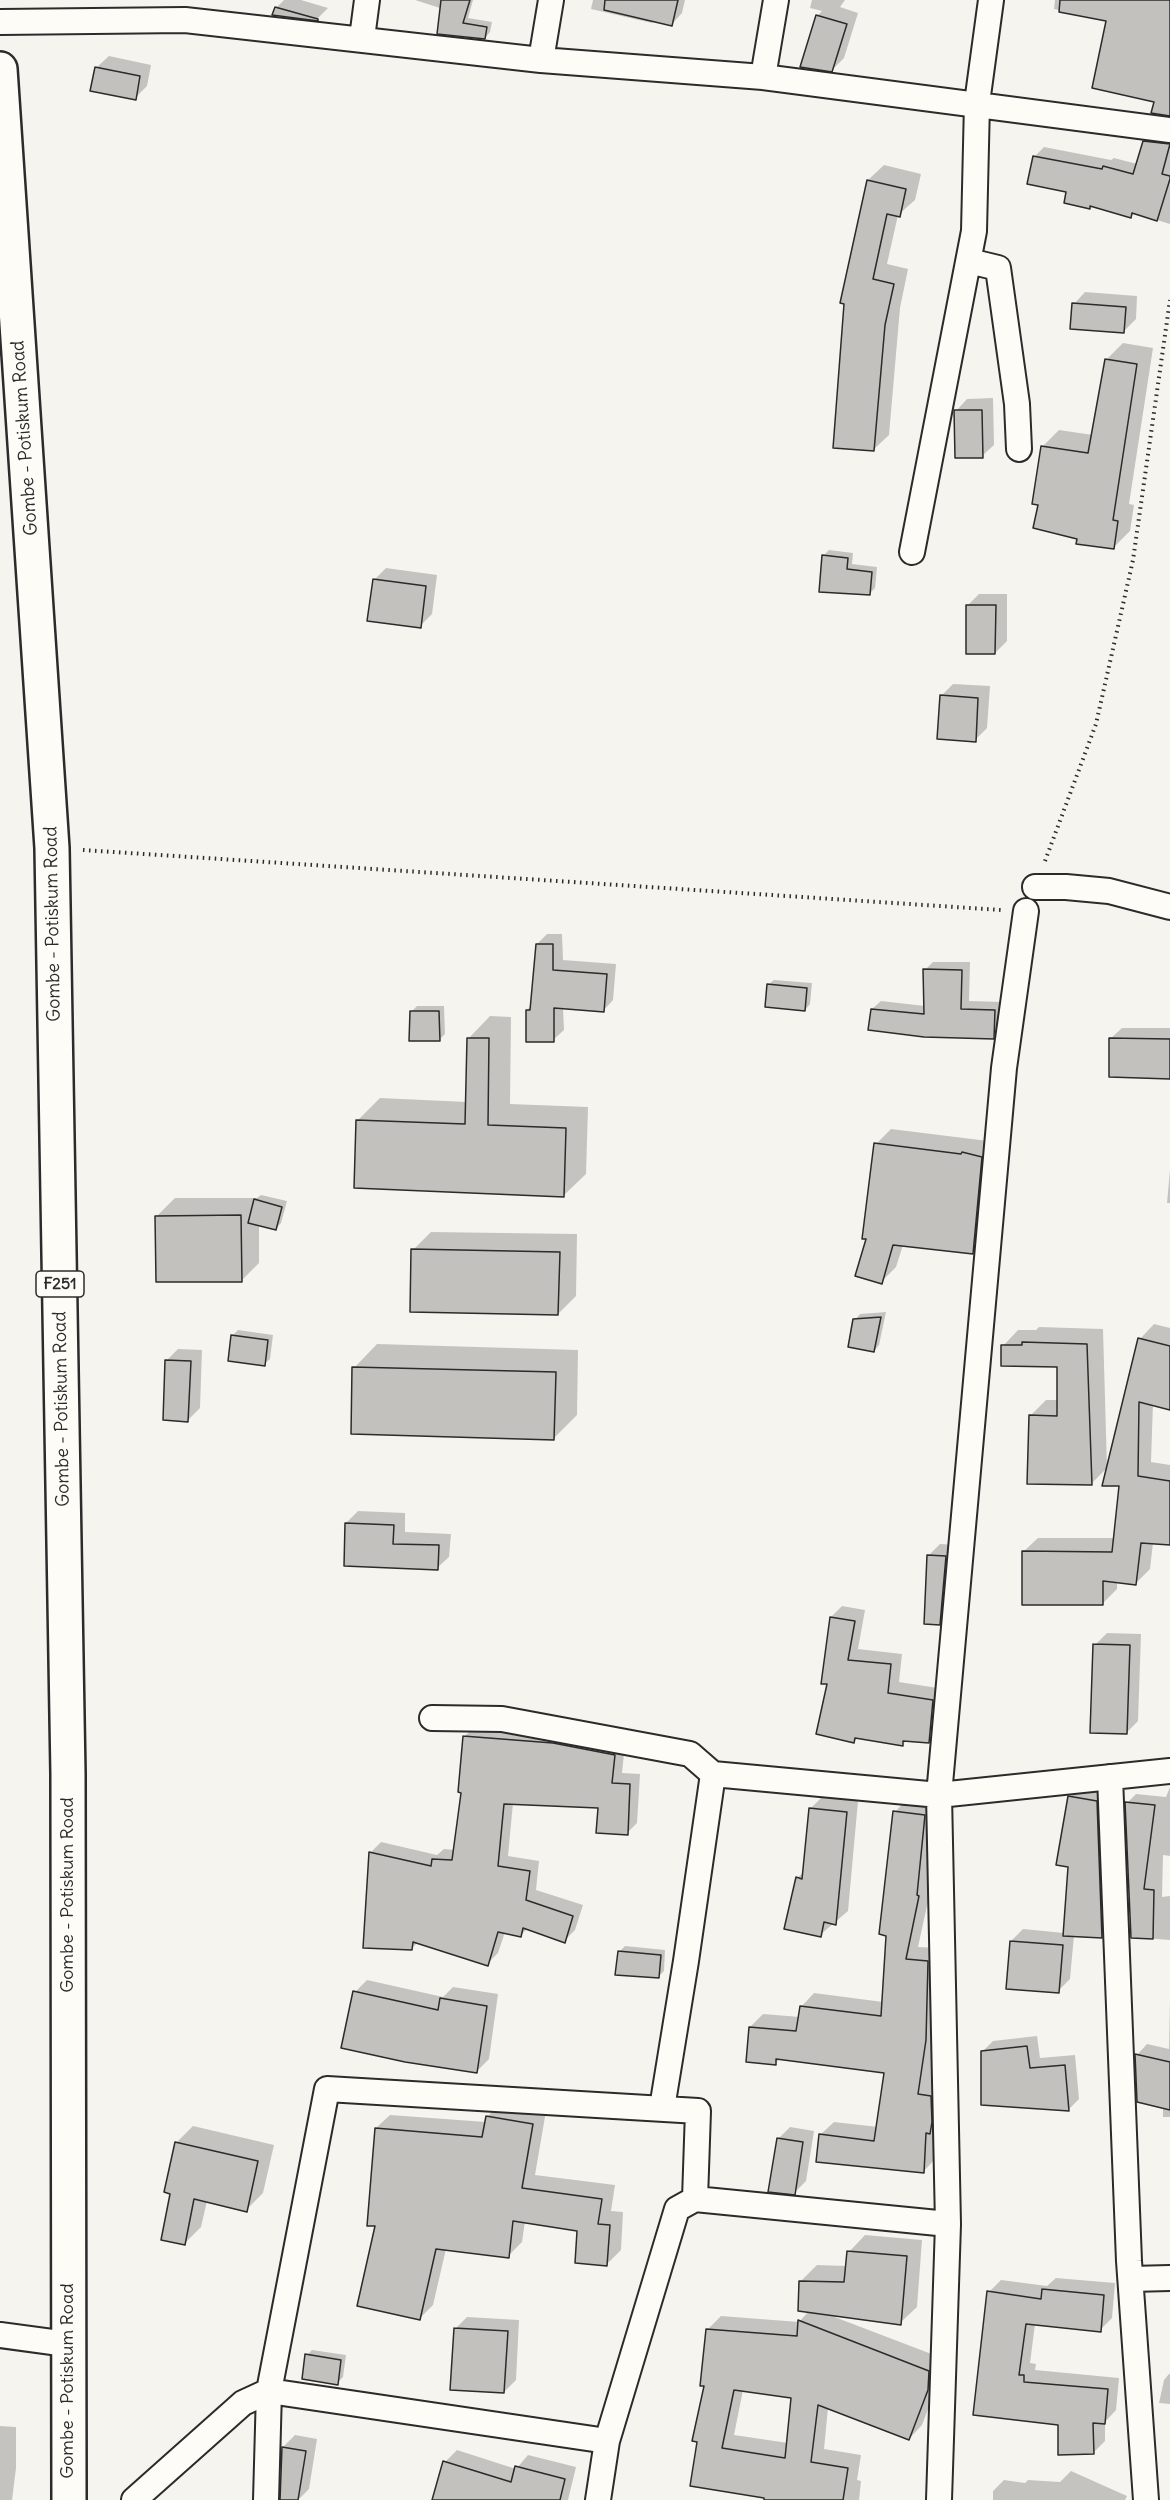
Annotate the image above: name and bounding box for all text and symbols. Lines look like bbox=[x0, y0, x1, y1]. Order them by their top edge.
street label: Gombe - Potiskum Road bbox=[7, 340, 43, 536]
street label: Gombe - Potiskum Road bbox=[40, 826, 66, 1022]
road number: F251 bbox=[36, 1271, 84, 1297]
street label: Gombe - Potiskum Road bbox=[49, 1311, 75, 1507]
street label: Gombe - Potiskum Road bbox=[57, 1797, 79, 1993]
street label: Gombe - Potiskum Road bbox=[57, 2283, 79, 2479]

